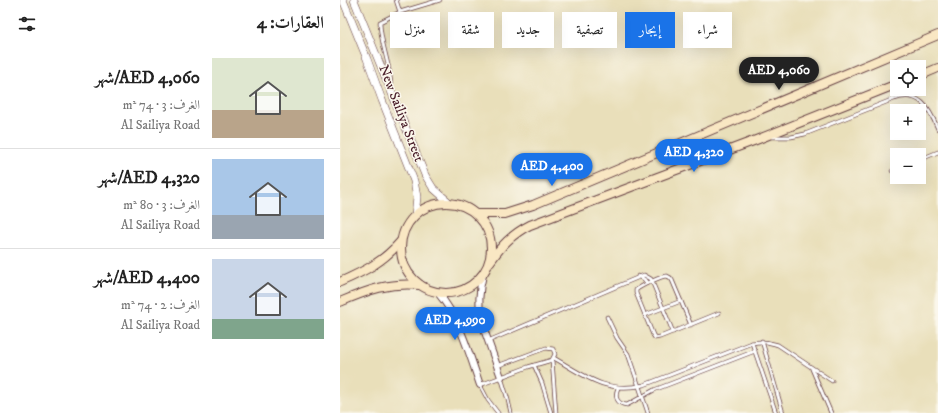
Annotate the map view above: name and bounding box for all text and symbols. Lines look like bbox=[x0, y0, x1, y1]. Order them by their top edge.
text: العقارات: 4 bbox=[257, 12, 324, 34]
chip: منزل bbox=[390, 12, 440, 48]
chip: شقة bbox=[448, 12, 494, 48]
chip: جديد bbox=[502, 12, 554, 48]
chip: تصفية bbox=[562, 12, 617, 48]
chip: إيجار bbox=[625, 12, 675, 48]
chip: شراء bbox=[683, 12, 732, 48]
icon: filters bbox=[16, 13, 38, 35]
pin: AED 4,060 bbox=[733, 57, 825, 91]
map controls bbox=[890, 60, 926, 184]
button: locate bbox=[890, 60, 926, 96]
street label: New Sailiya Street bbox=[374, 62, 428, 165]
text: AED 4,060 bbox=[748, 62, 810, 78]
text: AED 4,060/شهر bbox=[95, 67, 200, 89]
icon: home bbox=[244, 74, 292, 122]
text: الغرف: 3 · 74 m² bbox=[123, 97, 200, 113]
button: + bbox=[890, 104, 926, 140]
text: Al Sailiya Road bbox=[121, 117, 200, 133]
pin: AED 4,320 bbox=[648, 139, 740, 173]
text: AED 4,320 bbox=[664, 144, 724, 160]
button: − bbox=[890, 148, 926, 184]
pin: AED 4,400 bbox=[506, 153, 598, 187]
text: AED 4,400 bbox=[521, 158, 583, 174]
text: AED 4,320/شهر bbox=[98, 167, 200, 189]
icon: home bbox=[244, 175, 292, 223]
text: الغرف: 3 · 80 m² bbox=[123, 197, 200, 213]
text: Al Sailiya Road bbox=[121, 217, 200, 233]
text: AED 4,400/شهر bbox=[94, 267, 200, 289]
icon: home bbox=[244, 275, 292, 323]
text: الغرف: 2 · 74 m² bbox=[121, 297, 200, 313]
pin: AED 4,990 bbox=[409, 307, 501, 341]
text: AED 4,990 bbox=[424, 312, 486, 328]
text: Al Sailiya Road bbox=[121, 317, 200, 333]

